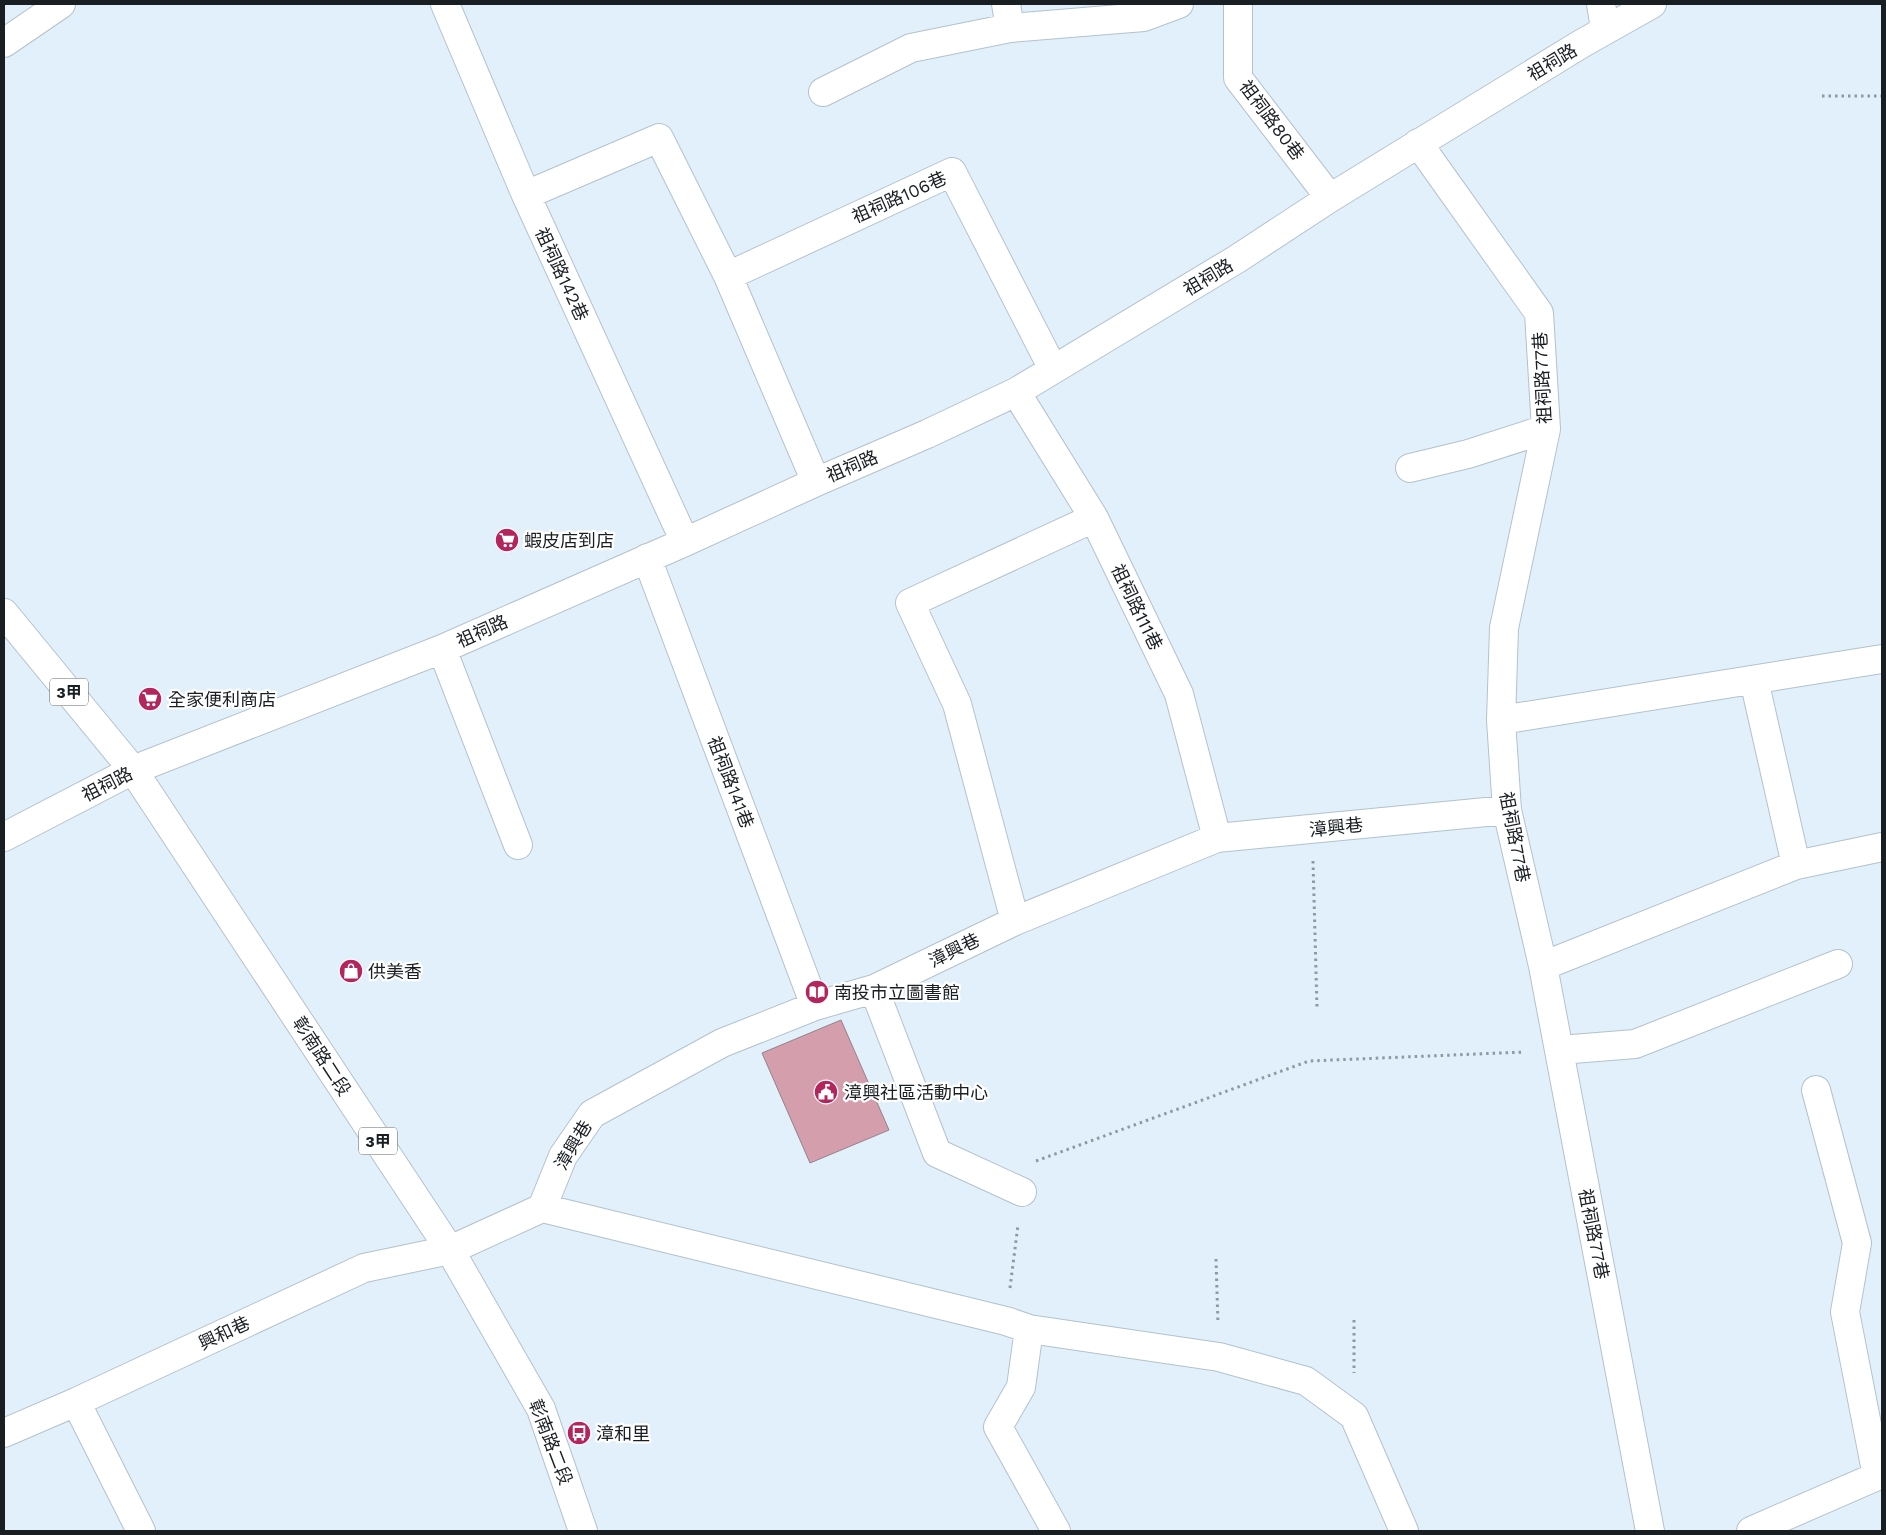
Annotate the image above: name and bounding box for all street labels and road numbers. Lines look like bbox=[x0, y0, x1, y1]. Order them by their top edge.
street label: 祖祠路 bbox=[1523, 39, 1581, 85]
street label: 祖祠路80巷 bbox=[1235, 76, 1309, 164]
street label: 祖祠路106巷 bbox=[849, 167, 949, 227]
street label: 祖祠路142巷 bbox=[531, 224, 593, 324]
street label: 祖祠路 bbox=[1179, 254, 1237, 300]
street label: 祖祠路77巷 bbox=[1529, 331, 1555, 425]
street label: 祖祠路 bbox=[823, 446, 881, 486]
street label: 祖祠路111巷 bbox=[1107, 561, 1167, 653]
street label: 祖祠路 bbox=[453, 610, 511, 652]
road number: 3甲 bbox=[50, 679, 88, 706]
street label: 祖祠路141巷 bbox=[704, 733, 758, 831]
street label: 祖祠路 bbox=[78, 762, 136, 806]
street label: 祖祠路77巷 bbox=[1496, 790, 1534, 884]
street label: 漳興巷 bbox=[1308, 814, 1364, 840]
street label: 漳興巷 bbox=[925, 929, 983, 971]
street label: 彰南路二段 bbox=[289, 1013, 355, 1099]
street label: 漳興巷 bbox=[550, 1116, 596, 1174]
road number: 3甲 bbox=[359, 1128, 397, 1154]
street label: 祖祠路77巷 bbox=[1575, 1187, 1613, 1281]
street label: 興和巷 bbox=[195, 1312, 253, 1354]
street label: 彰南路二段 bbox=[525, 1396, 577, 1488]

